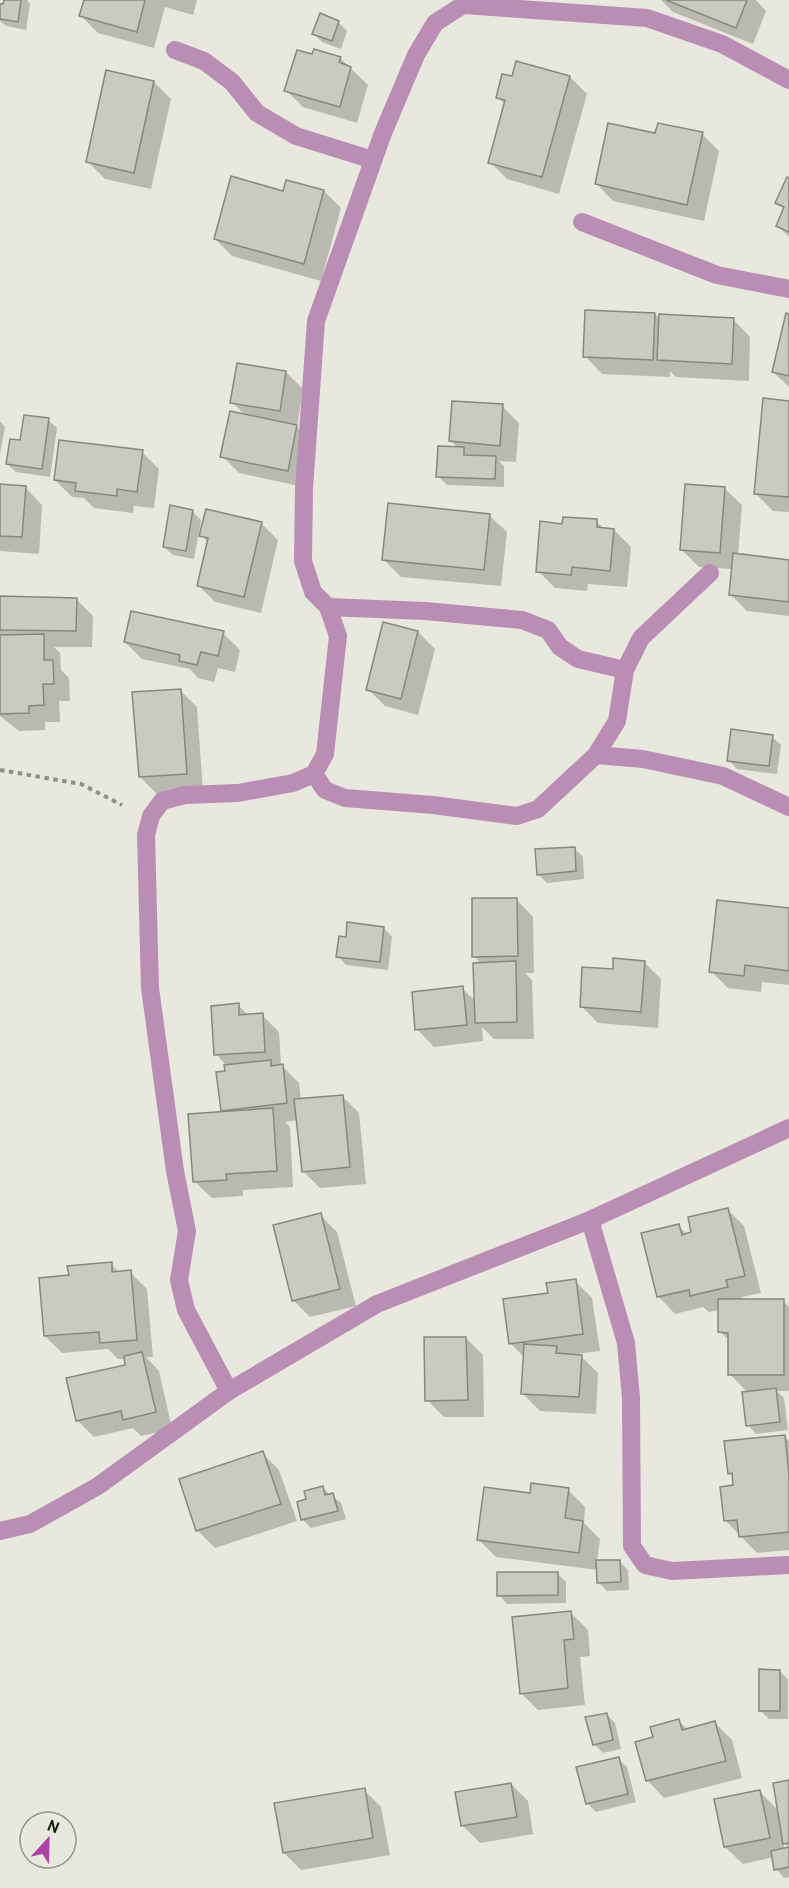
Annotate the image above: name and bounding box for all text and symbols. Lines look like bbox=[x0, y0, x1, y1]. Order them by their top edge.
north arrow bbox=[18, 1810, 78, 1870]
text: N bbox=[44, 1817, 62, 1839]

